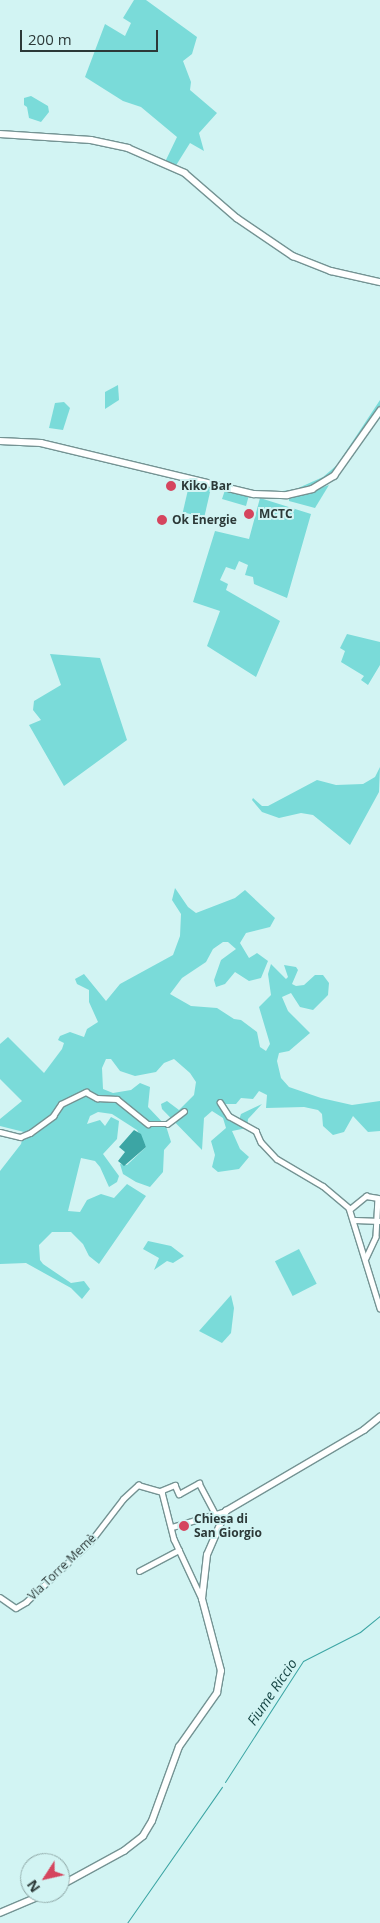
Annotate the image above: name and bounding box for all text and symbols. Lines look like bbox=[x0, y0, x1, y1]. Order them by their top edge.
scale bar bbox=[22, 20, 160, 52]
text: 200 m bbox=[28, 29, 72, 49]
place label: Kiko Bar bbox=[181, 479, 231, 493]
marker: Kiko Bar bbox=[165, 480, 177, 492]
place label: MCTC bbox=[259, 507, 293, 521]
marker: MCTC bbox=[243, 508, 255, 520]
place label: Ok Energie bbox=[172, 513, 237, 527]
marker: Ok Energie bbox=[156, 514, 168, 526]
place label: Chiesa di San Giorgio bbox=[194, 1512, 262, 1540]
marker: Chiesa di San Giorgio bbox=[178, 1520, 190, 1532]
street label: Via Torre Memè bbox=[25, 1531, 99, 1603]
water label: Fiume Riccio bbox=[244, 1655, 300, 1729]
north arrow bbox=[20, 1853, 70, 1903]
text: N bbox=[22, 1876, 44, 1896]

